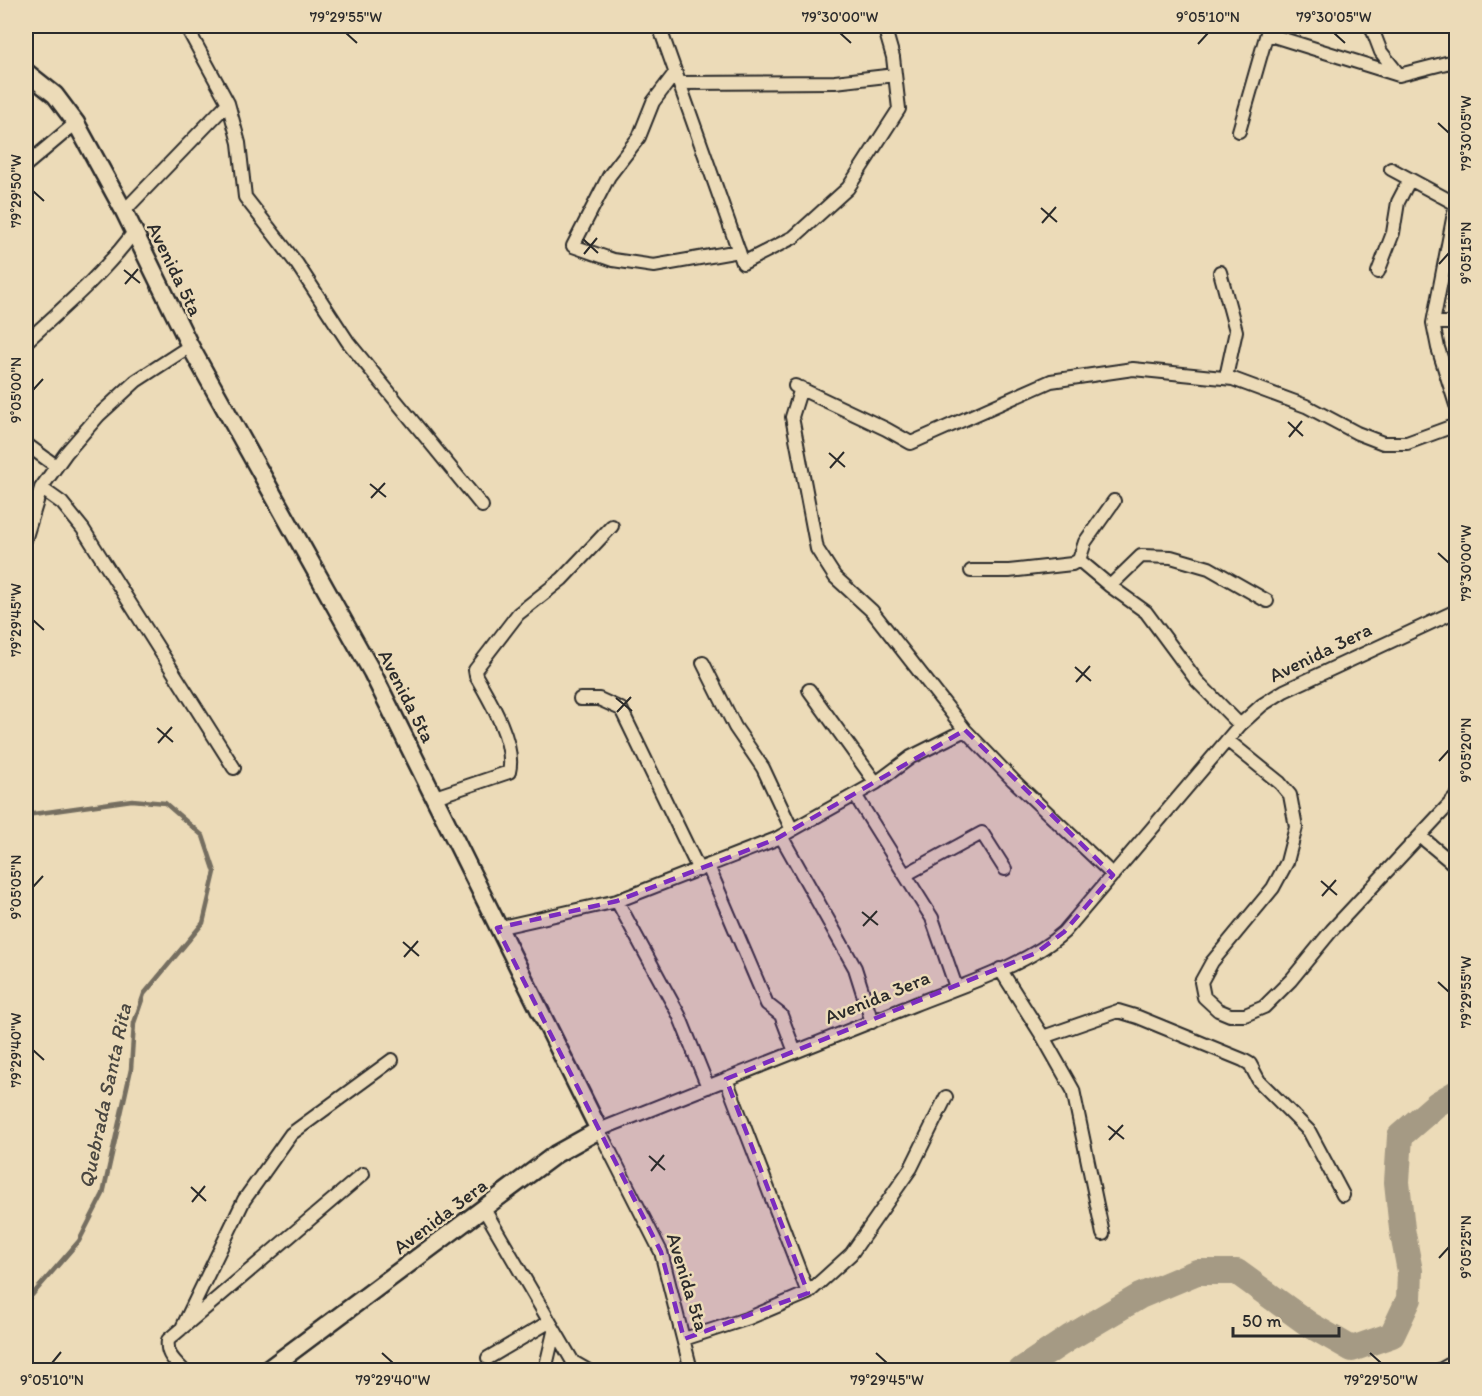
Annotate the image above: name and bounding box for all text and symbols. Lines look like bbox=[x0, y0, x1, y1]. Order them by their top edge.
text: 79°29'55"W bbox=[310, 8, 382, 26]
text: 79°30'00"W bbox=[802, 8, 879, 26]
text: 9°05'10"N bbox=[1176, 8, 1240, 26]
text: 79°30'05"W bbox=[1296, 8, 1372, 26]
text: 79°30'05"W bbox=[1457, 95, 1475, 171]
text: 79°29'50"W bbox=[7, 154, 25, 228]
street label: Avenida 5ta bbox=[142, 218, 208, 320]
text: 9°05'15"N bbox=[1457, 222, 1475, 284]
text: 9°05'00"N bbox=[7, 357, 25, 423]
text: 79°30'00"W bbox=[1457, 524, 1475, 601]
text: 79°29'45"W bbox=[7, 583, 25, 657]
street label: Avenida 3era bbox=[1265, 617, 1375, 687]
street label: Avenida 5ta bbox=[373, 645, 441, 747]
text: 9°05'20"N bbox=[1457, 718, 1475, 782]
text: 9°05'05"N bbox=[7, 855, 25, 919]
text: 79°29'55"W bbox=[1457, 956, 1475, 1028]
street label: Avenida 3era bbox=[821, 965, 933, 1029]
water label: Quebrada Santa Rita bbox=[73, 1001, 136, 1190]
text: 79°29'40"W bbox=[7, 1012, 25, 1087]
street label: Avenida 3era bbox=[388, 1173, 492, 1259]
text: 9°05'25"N bbox=[1457, 1215, 1475, 1279]
street label: Avenida 5ta bbox=[662, 1230, 714, 1334]
scale bar bbox=[1233, 1300, 1340, 1338]
text: 50 m bbox=[1242, 1310, 1282, 1332]
text: 9°05'10"N bbox=[20, 1371, 84, 1389]
text: 79°29'40"W bbox=[356, 1371, 431, 1389]
text: 79°29'45"W bbox=[850, 1371, 924, 1389]
text: 79°29'50"W bbox=[1344, 1371, 1418, 1389]

